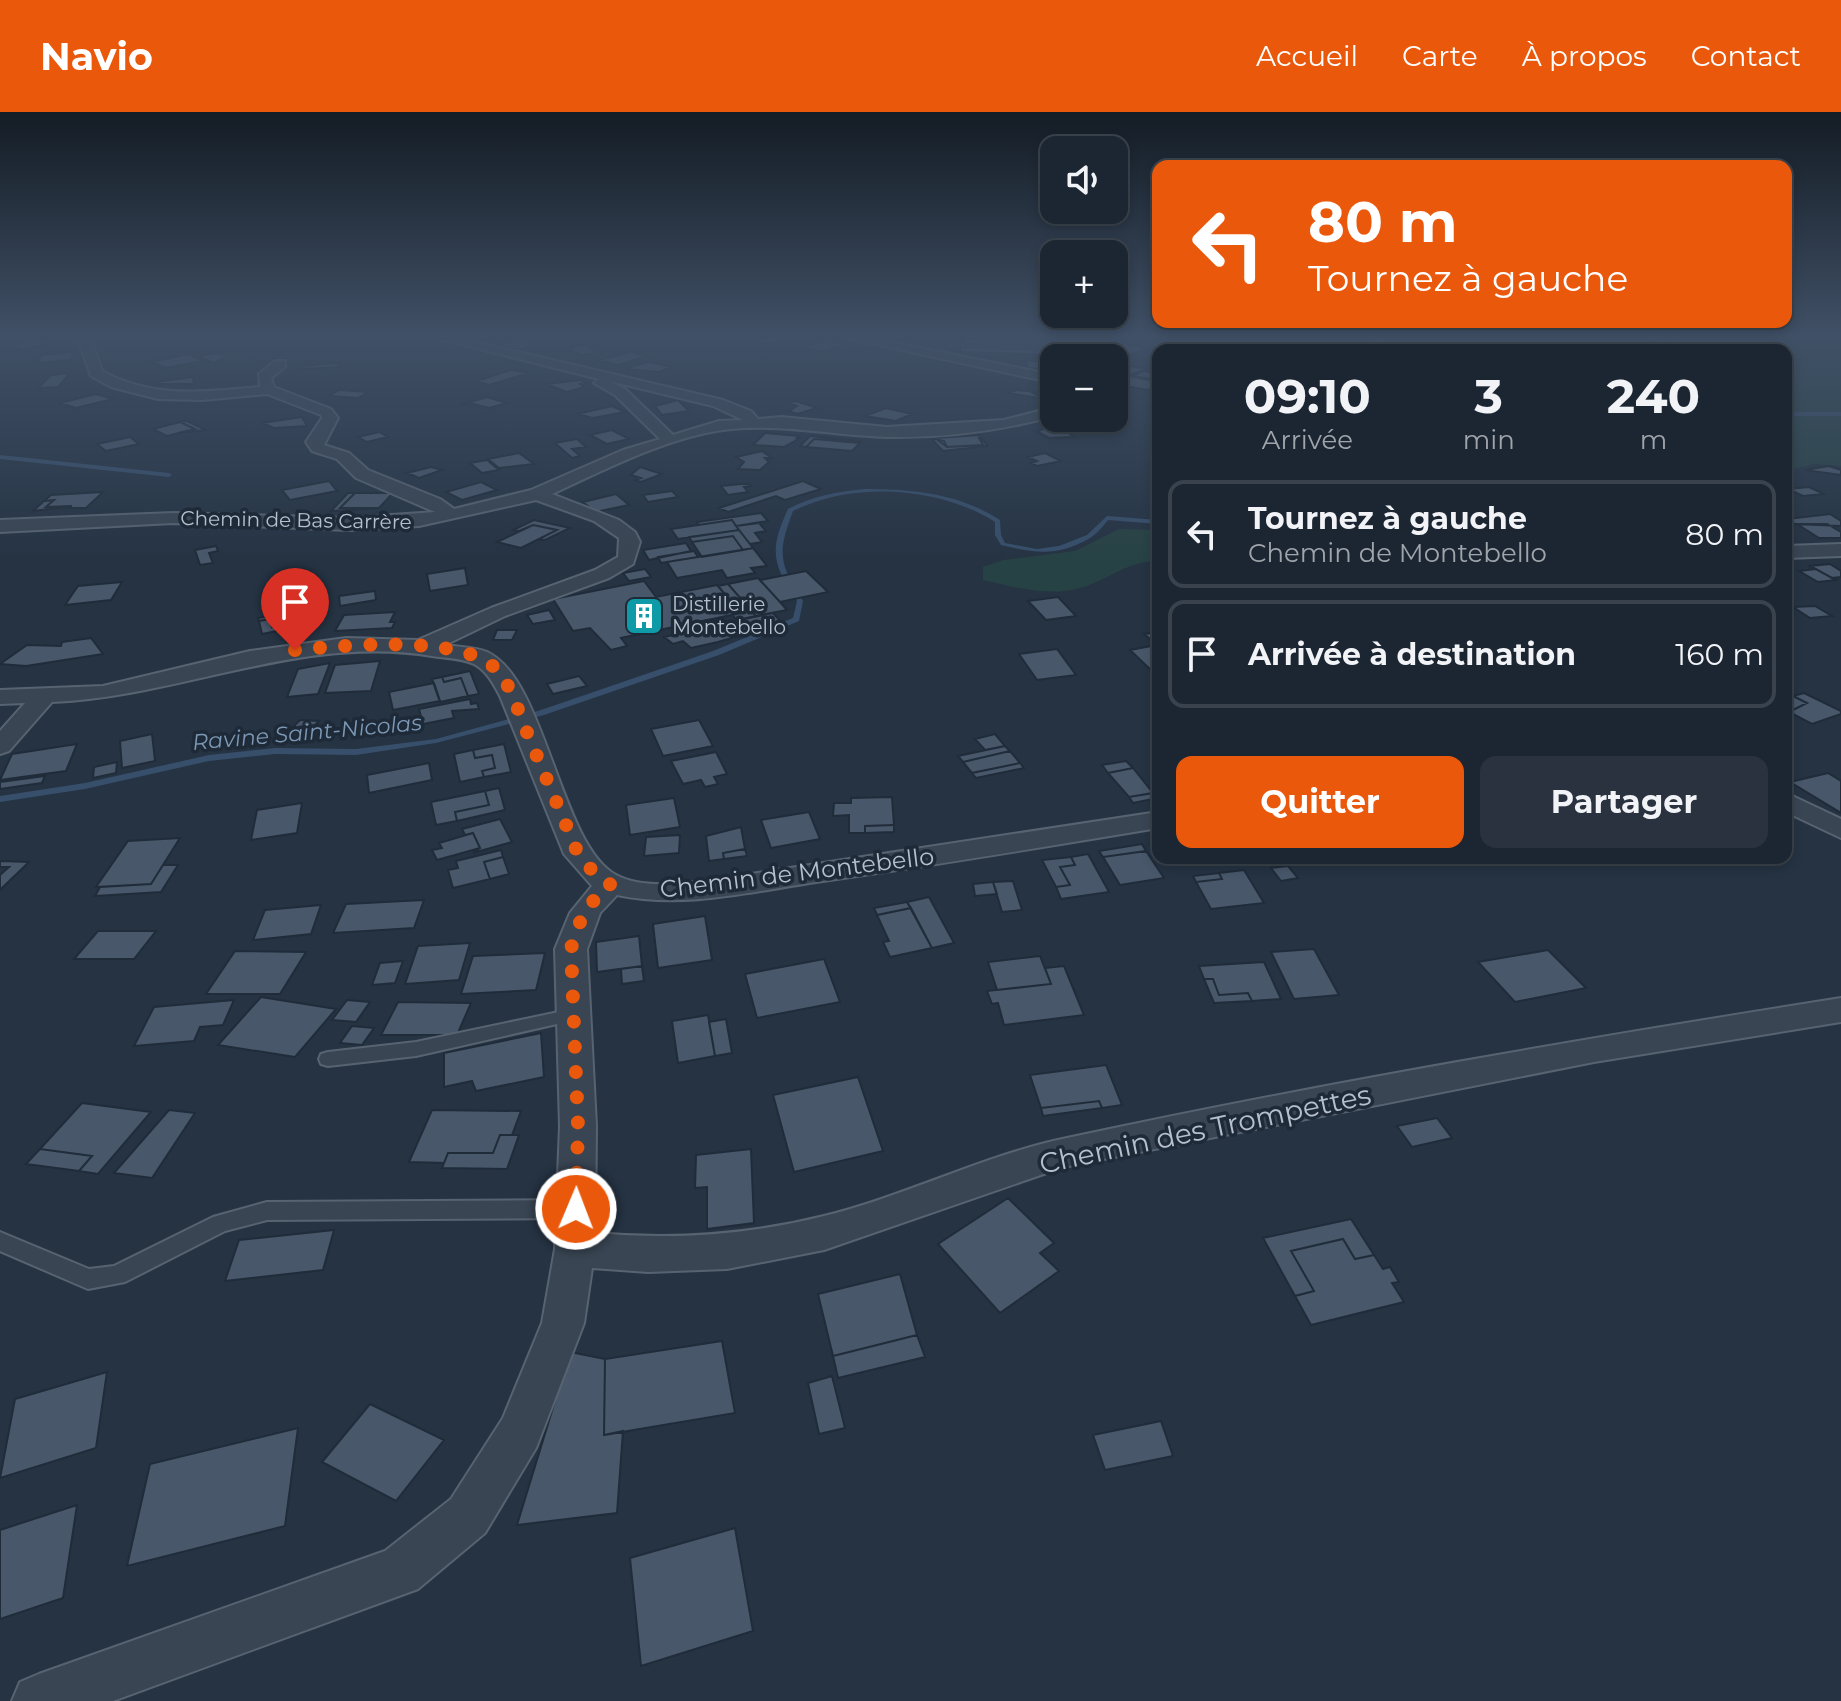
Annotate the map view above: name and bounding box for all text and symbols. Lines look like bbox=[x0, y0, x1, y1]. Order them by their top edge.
text: Navio bbox=[40, 33, 153, 80]
text: Accueil bbox=[1256, 39, 1358, 73]
text: Carte bbox=[1402, 39, 1478, 73]
text: À propos bbox=[1522, 39, 1647, 73]
text: Contact bbox=[1691, 39, 1801, 73]
map controls bbox=[1040, 136, 1128, 432]
button: sound bbox=[1040, 136, 1128, 224]
text: 80 m bbox=[1308, 188, 1458, 256]
icon: left bbox=[1176, 192, 1280, 296]
button: + bbox=[1040, 240, 1128, 328]
text: Tournez à gauche bbox=[1308, 256, 1628, 300]
button: − bbox=[1040, 344, 1128, 432]
text: 09:10 bbox=[1244, 367, 1371, 425]
text: 3 bbox=[1475, 367, 1503, 425]
text: 240 bbox=[1607, 367, 1700, 425]
text: Arrivée bbox=[1262, 424, 1353, 456]
text: min bbox=[1463, 424, 1515, 456]
text: m bbox=[1640, 424, 1667, 456]
text: Tournez à gauche bbox=[1248, 500, 1527, 537]
street label: Chemin de Bas Carrère bbox=[180, 506, 412, 534]
icon: left bbox=[1180, 512, 1224, 556]
text: 80 m bbox=[1685, 516, 1764, 553]
text: Chemin de Montebello bbox=[1248, 537, 1547, 569]
pin bbox=[261, 568, 329, 650]
icon: arrive bbox=[273, 580, 317, 624]
place label: Distillerie Montebello bbox=[672, 592, 786, 639]
building icon: Distillerie Montebello bbox=[623, 595, 665, 637]
icon: arrive bbox=[1180, 632, 1224, 676]
text: Arrivée à destination bbox=[1248, 636, 1576, 673]
text: 160 m bbox=[1675, 636, 1764, 673]
water label: Ravine Saint-Nicolas bbox=[191, 709, 423, 756]
button: Quitter bbox=[1176, 756, 1464, 848]
button: Partager bbox=[1480, 756, 1768, 848]
street label: Chemin de Montebello bbox=[658, 841, 936, 904]
street label: Chemin des Trompettes bbox=[1036, 1077, 1374, 1181]
position arrow bbox=[534, 1167, 618, 1251]

